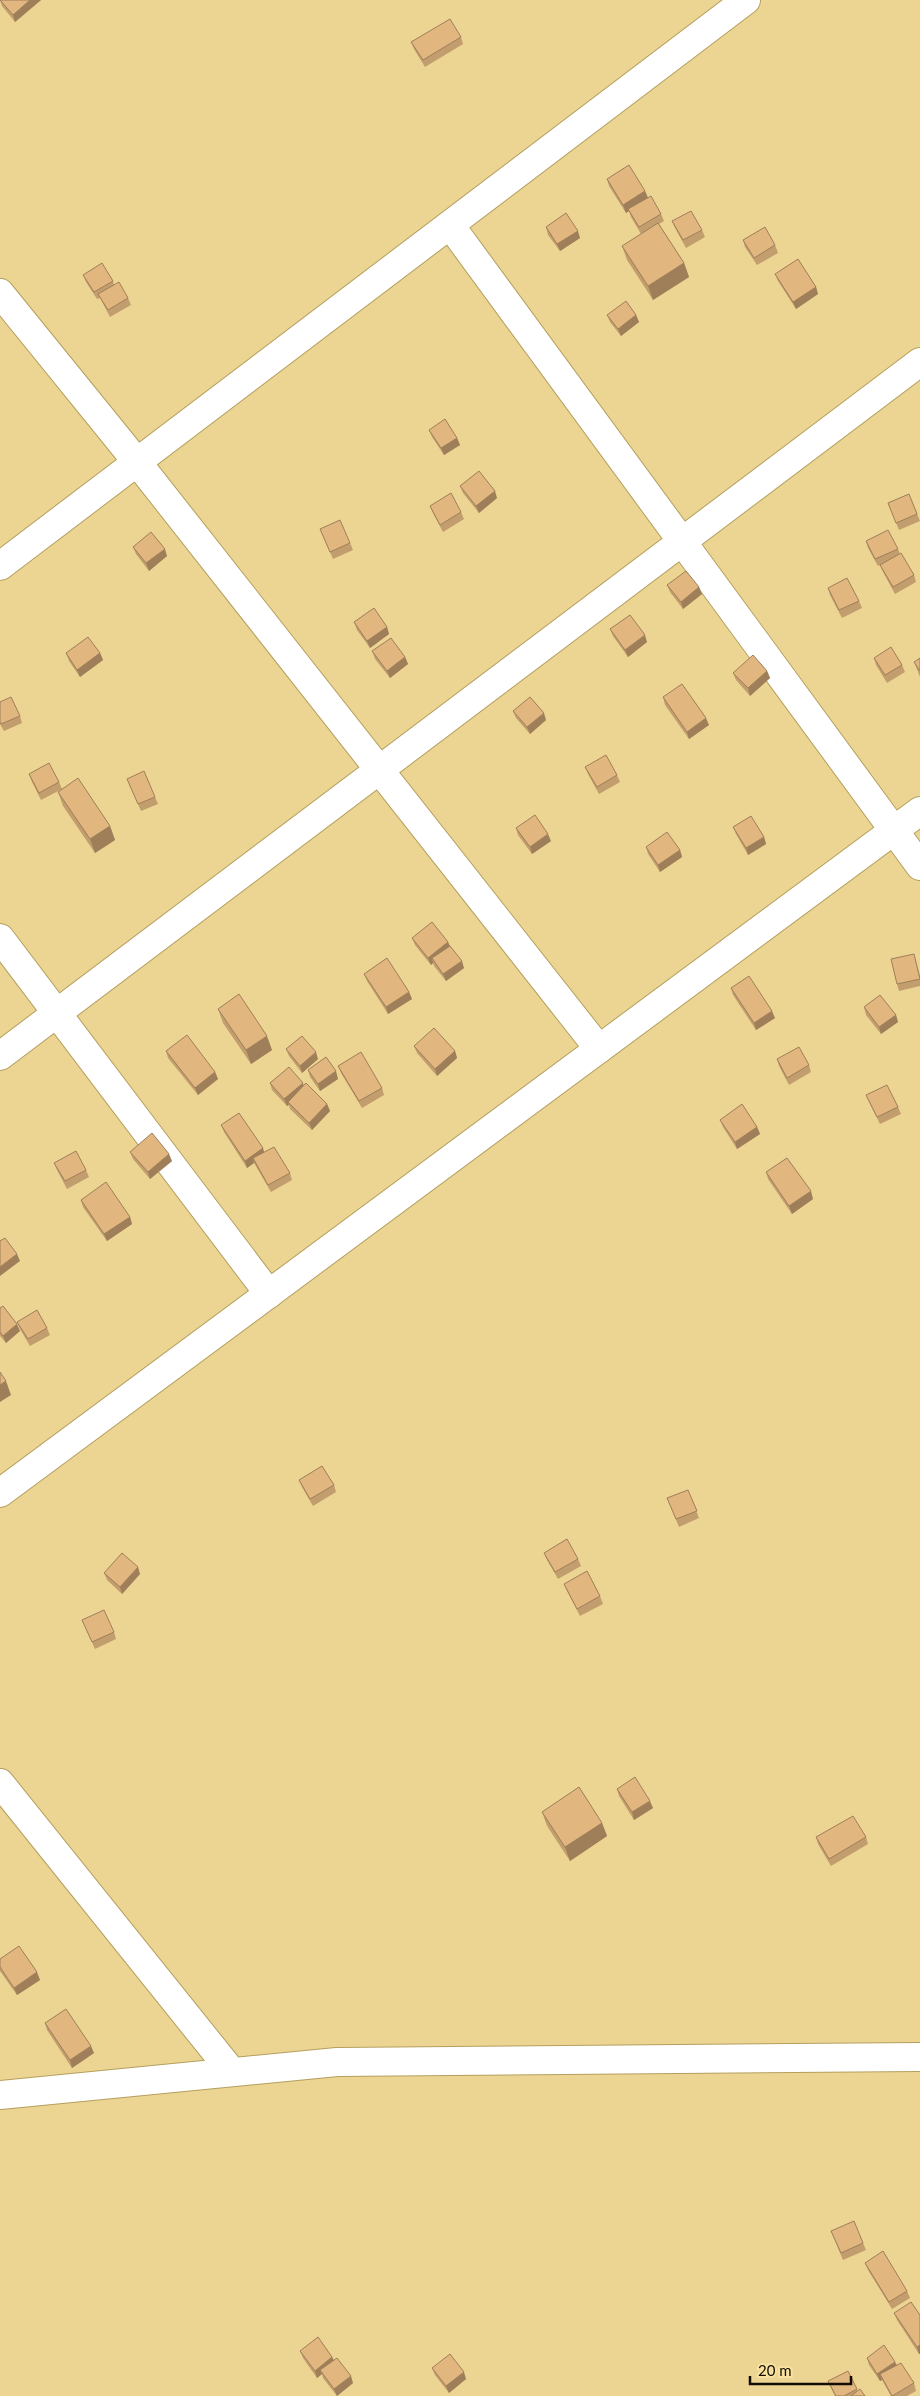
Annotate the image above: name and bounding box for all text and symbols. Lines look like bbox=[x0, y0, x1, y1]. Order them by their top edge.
scale bar bbox=[750, 2354, 851, 2386]
text: 20 m bbox=[758, 2361, 792, 2379]

